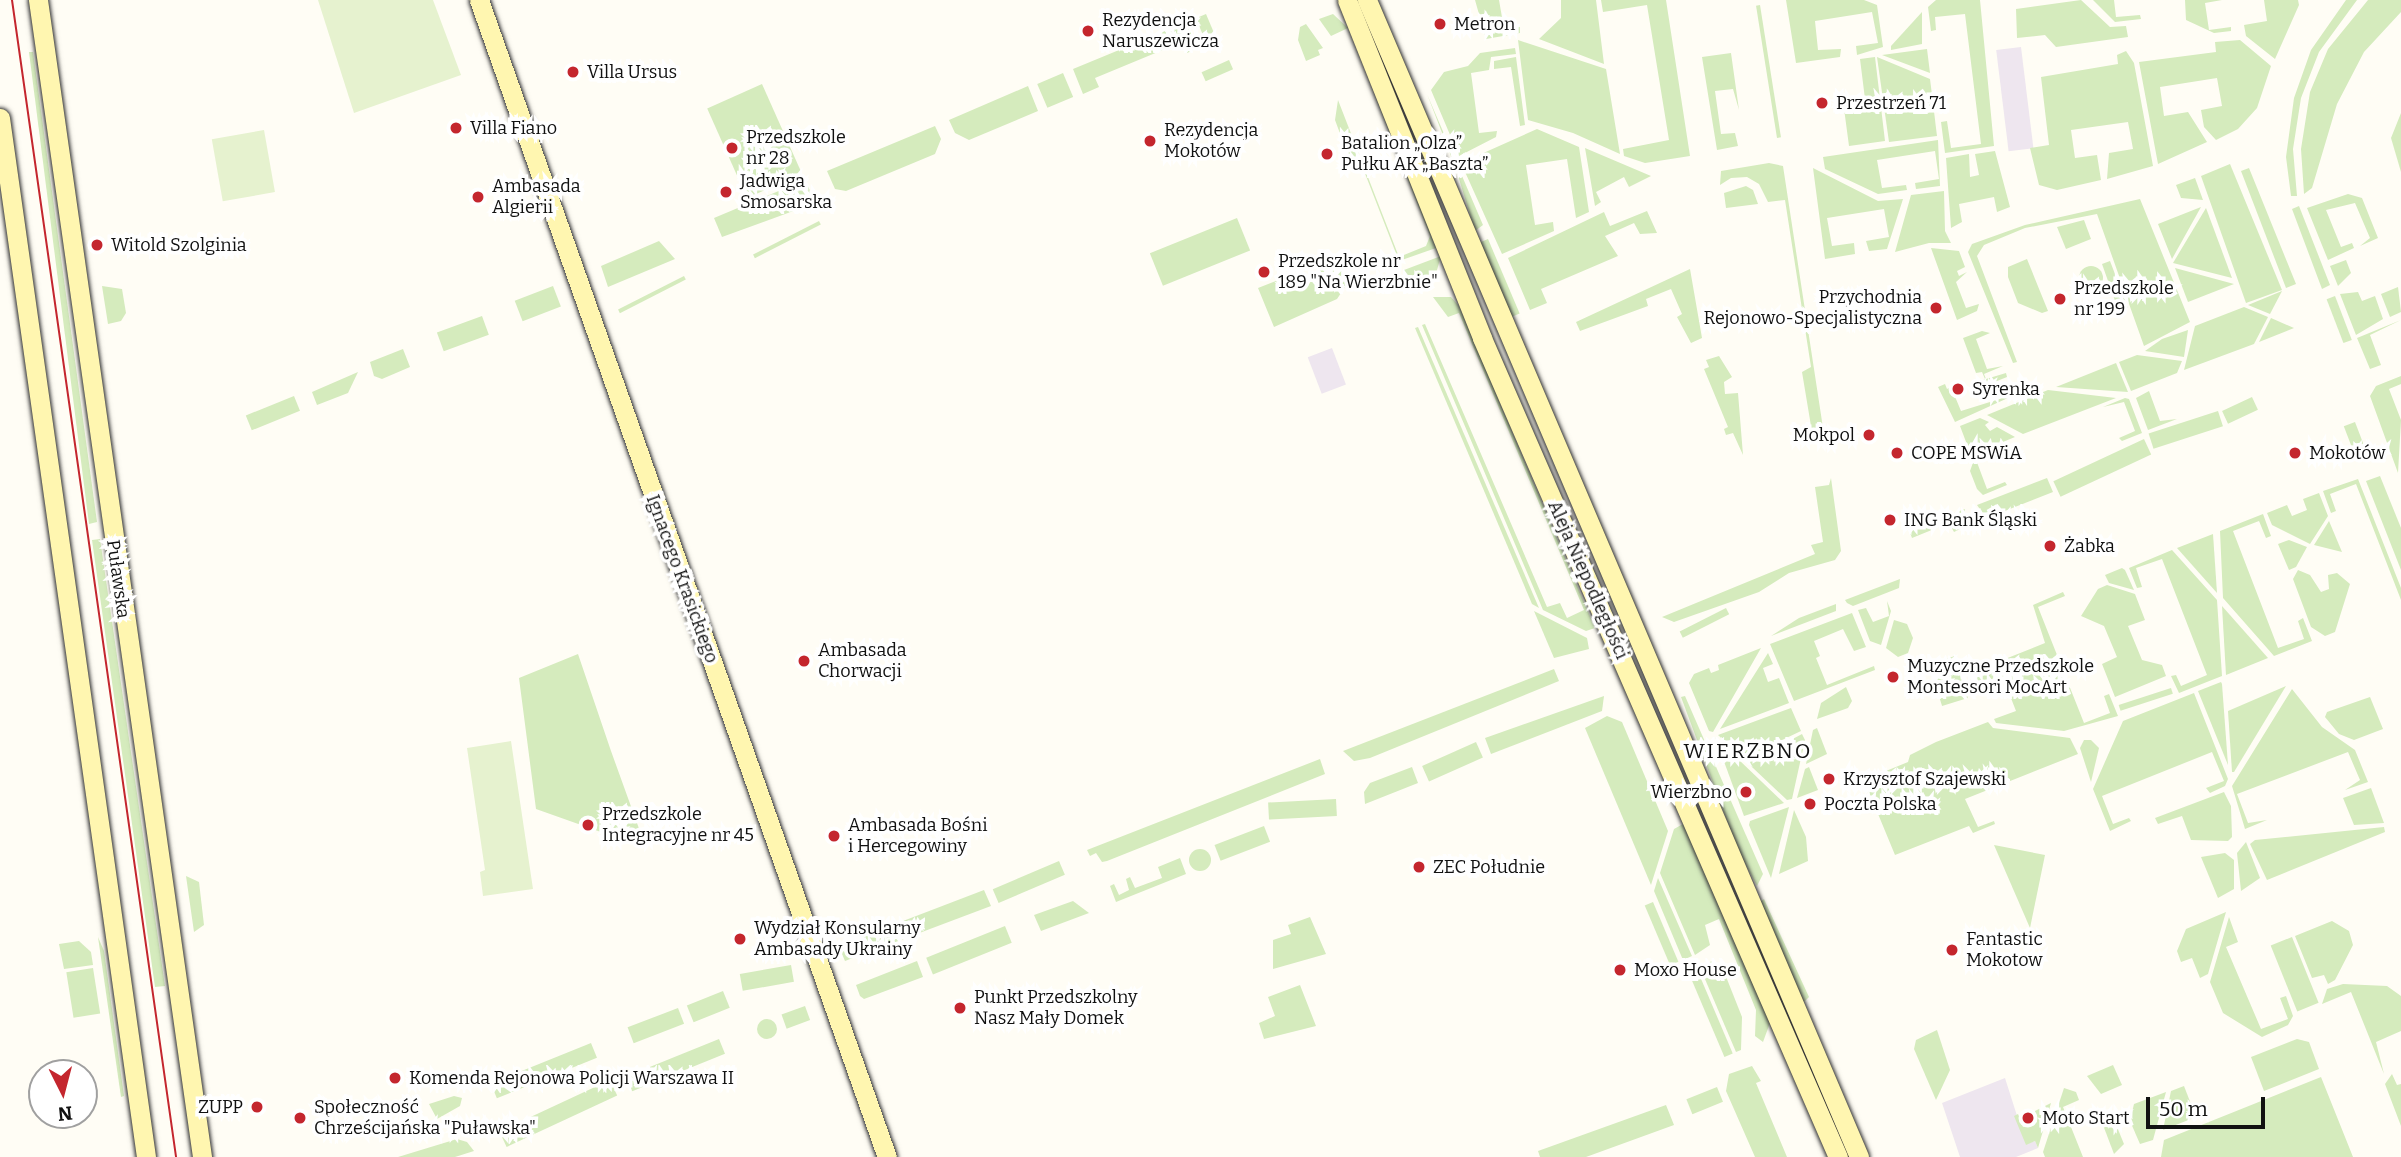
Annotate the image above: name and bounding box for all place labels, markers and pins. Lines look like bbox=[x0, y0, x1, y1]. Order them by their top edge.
place label: Rezydencja Naruszewicza bbox=[1102, 10, 1219, 52]
place label: Metron bbox=[1454, 13, 1515, 35]
marker: Metron bbox=[1432, 16, 1448, 32]
marker: Rezydencja Naruszewicza bbox=[1080, 23, 1096, 39]
place label: Villa Ursus bbox=[587, 61, 677, 83]
marker: Villa Ursus bbox=[565, 64, 581, 80]
place label: Przestrzeń 71 bbox=[1836, 92, 1946, 114]
marker: Przestrzeń 71 bbox=[1814, 95, 1830, 111]
place label: Villa Fiano bbox=[470, 117, 557, 139]
marker: Villa Fiano bbox=[448, 120, 464, 136]
place label: Rezydencja Mokotów bbox=[1164, 120, 1258, 162]
place label: Przedszkole nr 28 bbox=[746, 127, 846, 170]
marker: Rezydencja Mokotów bbox=[1142, 133, 1158, 149]
place label: Batalion „Olza” Pułku AK „Baszta” bbox=[1341, 133, 1488, 176]
marker: Przedszkole nr 28 bbox=[724, 140, 740, 156]
marker: Batalion „Olza” Pułku AK „Baszta” bbox=[1319, 146, 1335, 162]
place label: Jadwiga Smosarska bbox=[740, 171, 832, 214]
place label: Ambasada Algierii bbox=[492, 176, 581, 218]
marker: Jadwiga Smosarska bbox=[718, 184, 734, 200]
marker: Ambasada Algierii bbox=[470, 189, 486, 205]
place label: Witold Szolginia bbox=[111, 234, 247, 256]
marker: Witold Szolginia bbox=[89, 237, 105, 253]
place label: Przedszkole nr 189 "Na Wierzbnie" bbox=[1278, 251, 1438, 294]
marker: Przedszkole nr 189 "Na Wierzbnie" bbox=[1256, 264, 1272, 280]
place label: Przedszkole nr 199 bbox=[2074, 278, 2174, 320]
place label: Przychodnia Rejonowo-Specjalistyczna bbox=[1703, 287, 1922, 330]
marker: Przedszkole nr 199 bbox=[2052, 291, 2068, 307]
marker: Przychodnia Rejonowo-Specjalistyczna bbox=[1928, 300, 1944, 316]
place label: Syrenka bbox=[1972, 378, 2040, 400]
marker: Syrenka bbox=[1950, 381, 1966, 397]
place label: Mokpol bbox=[1793, 424, 1855, 446]
marker: Mokpol bbox=[1861, 427, 1877, 443]
place label: COPE MSWiA bbox=[1911, 442, 2022, 464]
place label: Mokotów bbox=[2309, 442, 2386, 464]
marker: COPE MSWiA bbox=[1889, 445, 1905, 461]
marker: Mokotów bbox=[2287, 445, 2303, 461]
place label: ING Bank Śląski bbox=[1904, 509, 2037, 531]
marker: ING Bank Śląski bbox=[1882, 512, 1898, 528]
place label: Żabka bbox=[2064, 535, 2115, 557]
marker: Żabka bbox=[2042, 538, 2058, 554]
place label: Ambasada Chorwacji bbox=[818, 640, 907, 682]
marker: Ambasada Chorwacji bbox=[796, 653, 812, 669]
place label: Muzyczne Przedszkole Montessori MocArt bbox=[1907, 656, 2094, 698]
marker: Muzyczne Przedszkole Montessori MocArt bbox=[1885, 669, 1901, 685]
place label: Krzysztof Szajewski bbox=[1843, 768, 2006, 790]
marker: Krzysztof Szajewski bbox=[1821, 771, 1837, 787]
place label: Wierzbno bbox=[1650, 781, 1732, 803]
marker: Wierzbno bbox=[1738, 784, 1754, 800]
place label: Poczta Polska bbox=[1824, 793, 1937, 815]
marker: Poczta Polska bbox=[1802, 796, 1818, 812]
place label: Przedszkole Integracyjne nr 45 bbox=[602, 804, 754, 846]
place label: Ambasada Bośni i Hercegowiny bbox=[848, 815, 987, 858]
marker: Przedszkole Integracyjne nr 45 bbox=[580, 817, 596, 833]
marker: Ambasada Bośni i Hercegowiny bbox=[826, 828, 842, 844]
place label: ZEC Południe bbox=[1433, 856, 1545, 878]
marker: ZEC Południe bbox=[1411, 859, 1427, 875]
place label: Wydział Konsularny Ambasady Ukrainy bbox=[754, 918, 921, 960]
place label: Fantastic Mokotow bbox=[1966, 929, 2043, 972]
marker: Wydział Konsularny Ambasady Ukrainy bbox=[732, 931, 748, 947]
marker: Fantastic Mokotow bbox=[1944, 942, 1960, 958]
place label: Moxo House bbox=[1634, 959, 1737, 981]
marker: Moxo House bbox=[1612, 962, 1628, 978]
place label: Punkt Przedszkolny Nasz Mały Domek bbox=[974, 987, 1137, 1030]
marker: Punkt Przedszkolny Nasz Mały Domek bbox=[952, 1000, 968, 1016]
place label: Komenda Rejonowa Policji Warszawa II bbox=[409, 1067, 734, 1089]
marker: Komenda Rejonowa Policji Warszawa II bbox=[387, 1070, 403, 1086]
place label: ZUPP bbox=[198, 1096, 243, 1118]
place label: Społeczność Chrześcijańska "Puławska" bbox=[314, 1097, 536, 1140]
marker: ZUPP bbox=[249, 1099, 265, 1115]
place label: Moto Start bbox=[2042, 1107, 2130, 1129]
marker: Społeczność Chrześcijańska "Puławska" bbox=[292, 1110, 308, 1126]
marker: Moto Start bbox=[2020, 1110, 2036, 1126]

